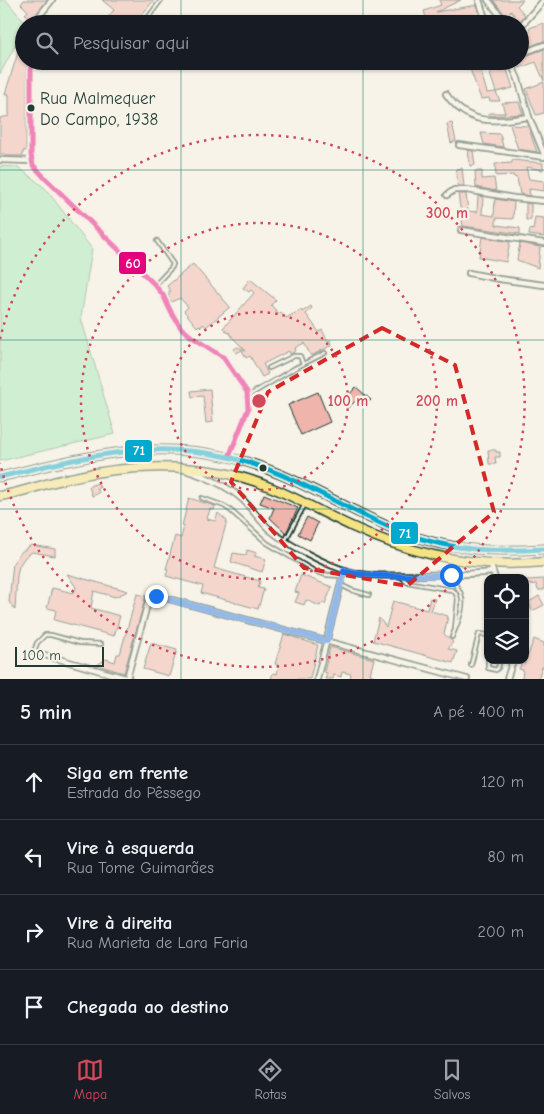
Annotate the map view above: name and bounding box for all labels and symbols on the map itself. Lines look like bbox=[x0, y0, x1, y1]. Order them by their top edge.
place label: Rua Malmequer Do Campo, 1938 bbox=[40, 89, 158, 129]
marker: Rua Malmequer Do Campo, 1938 bbox=[26, 103, 36, 113]
text: 300 m bbox=[426, 204, 468, 222]
line badge: 60 bbox=[118, 251, 147, 275]
text: 60 bbox=[125, 255, 141, 272]
centre of rings bbox=[250, 392, 268, 410]
text: 100 m bbox=[328, 392, 368, 410]
text: 200 m bbox=[416, 392, 458, 410]
line badge: 71 bbox=[124, 439, 153, 463]
text: 71 bbox=[133, 442, 145, 459]
unlabelled marker bbox=[258, 463, 268, 473]
line badge: 71 bbox=[390, 521, 419, 545]
text: 71 bbox=[399, 525, 411, 542]
route start bbox=[440, 564, 463, 587]
route end bbox=[145, 585, 168, 608]
scale bar bbox=[15, 644, 104, 667]

